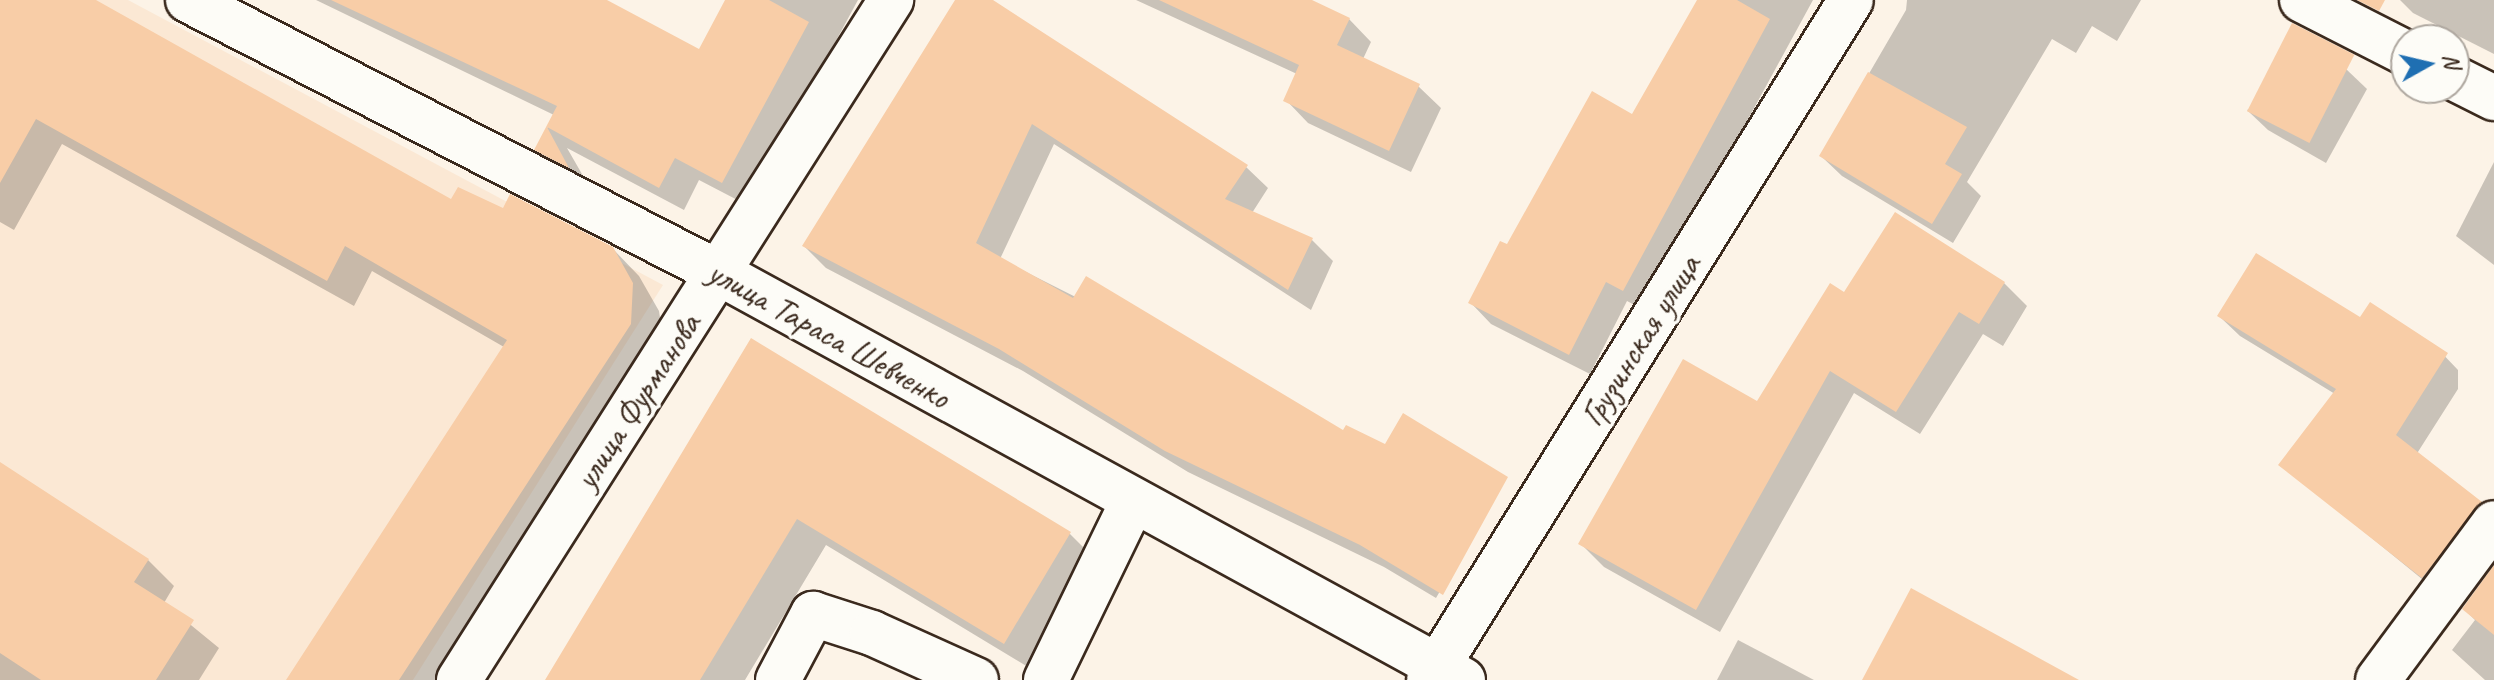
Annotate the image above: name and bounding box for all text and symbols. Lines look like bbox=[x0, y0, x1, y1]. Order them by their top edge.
north arrow bbox=[2390, 24, 2470, 104]
text: N bbox=[2437, 52, 2467, 70]
street label: Грузинская улица bbox=[1571, 246, 1709, 434]
street label: улица Тараса Шевченко bbox=[700, 250, 958, 418]
street label: улица Фурманова bbox=[564, 304, 710, 498]

